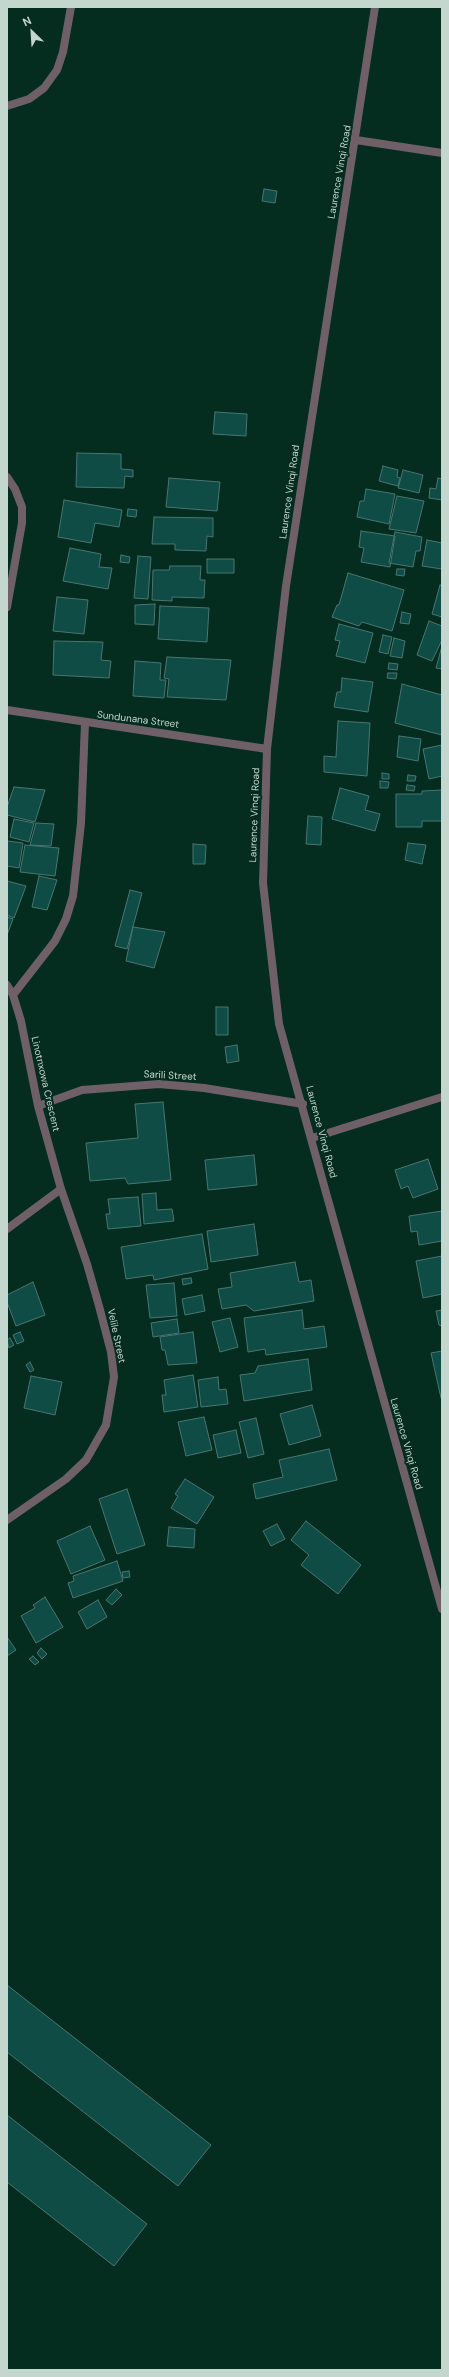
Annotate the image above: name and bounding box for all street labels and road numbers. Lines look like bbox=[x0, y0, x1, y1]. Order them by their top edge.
street label: Laurence Vinqi Road bbox=[326, 124, 354, 220]
street label: Laurence Vinqi Road bbox=[277, 444, 303, 540]
street label: Sundunana Street bbox=[96, 709, 180, 731]
street label: Laurence Vinqi Road bbox=[247, 767, 263, 863]
street label: Linotnxowa Crescent bbox=[28, 1035, 62, 1133]
street label: Sarili Street bbox=[143, 1069, 197, 1083]
street label: Laurence Vinqi Road bbox=[303, 1085, 339, 1179]
street label: Velile Street bbox=[104, 1308, 128, 1364]
street label: Laurence Vinqi Road bbox=[387, 1397, 425, 1491]

